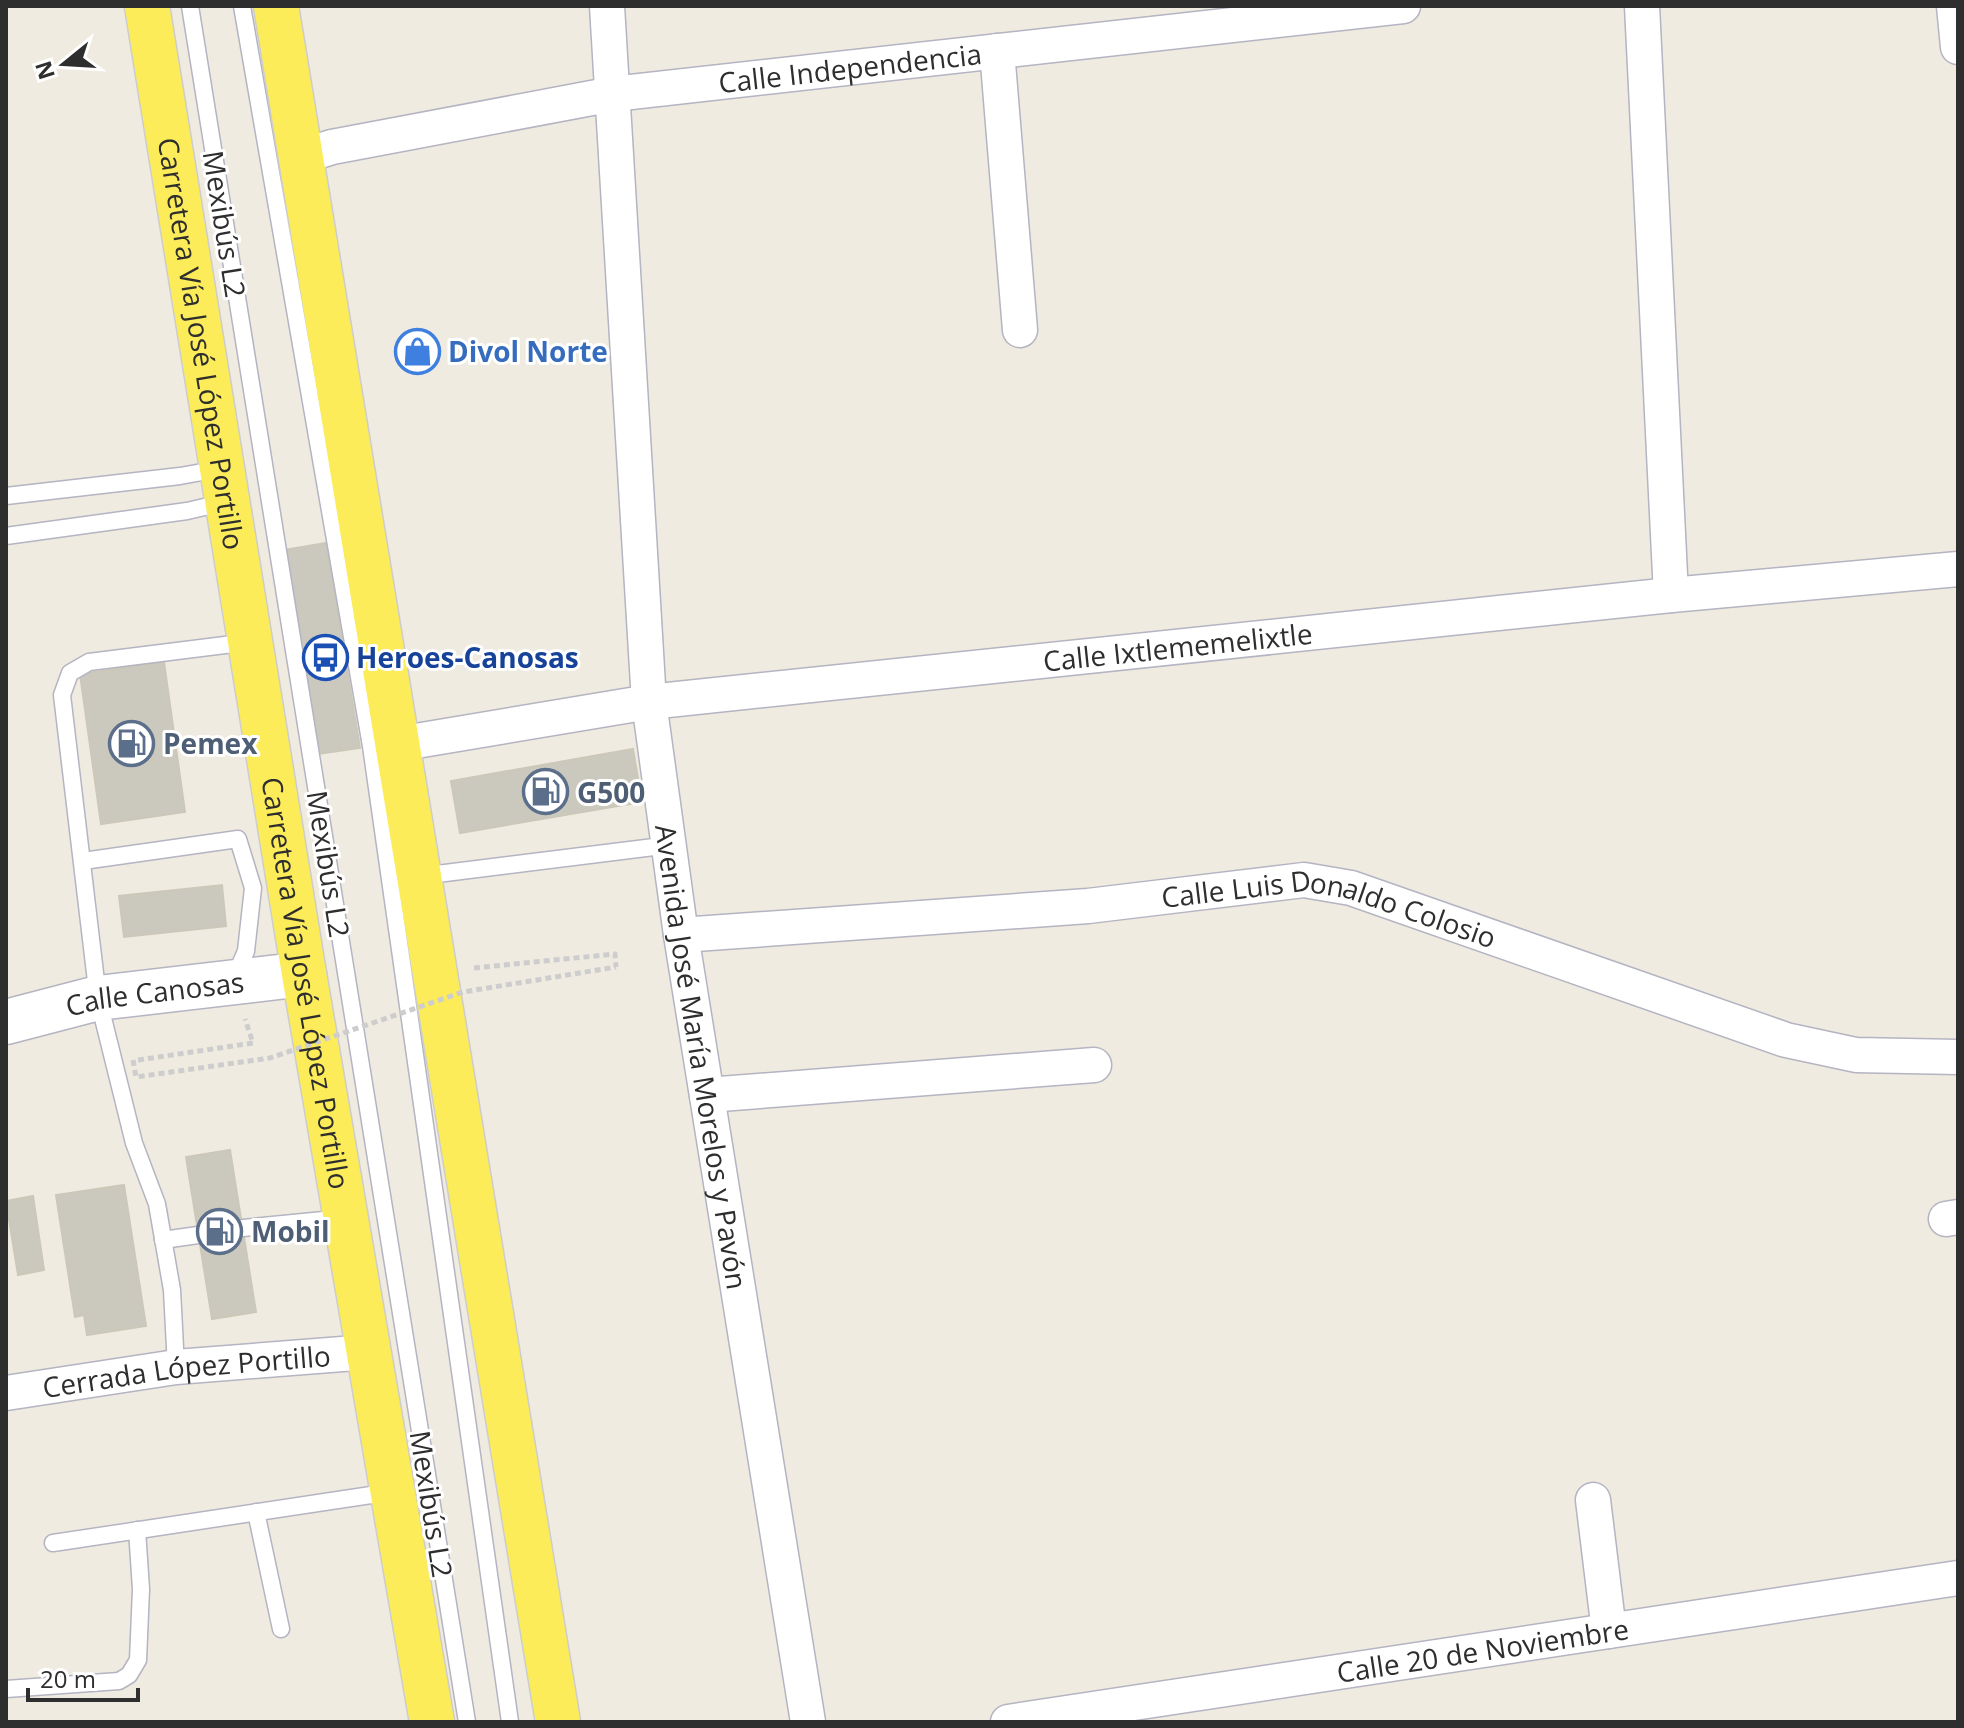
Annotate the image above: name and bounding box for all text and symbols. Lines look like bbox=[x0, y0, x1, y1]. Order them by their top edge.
north arrow bbox=[24, 24, 104, 104]
street label: Calle Independencia bbox=[717, 34, 984, 101]
text: N bbox=[27, 57, 61, 84]
street label: Carretera Vía José López Portillo bbox=[150, 135, 254, 553]
street label: Mexibús L2 bbox=[195, 148, 255, 300]
shop icon: Divol Norte bbox=[393, 327, 441, 375]
place label: Divol Norte bbox=[448, 332, 608, 370]
street label: Calle Ixtlememelixtle bbox=[1041, 614, 1314, 680]
bus stop icon: Heroes-Canosas bbox=[301, 633, 349, 681]
place label: Heroes-Canosas bbox=[356, 638, 579, 676]
fuel station icon: Pemex bbox=[108, 719, 156, 767]
place label: Pemex bbox=[163, 724, 258, 762]
fuel station icon: G500 bbox=[522, 768, 570, 816]
place label: G500 bbox=[577, 773, 645, 811]
street label: Carretera Vía José López Portillo bbox=[253, 774, 359, 1192]
street label: Mexibús L2 bbox=[299, 788, 359, 940]
street label: Avenida José María Morelos y Pavón bbox=[647, 822, 757, 1292]
street label: Calle Luis Donaldo Colosio bbox=[1159, 860, 1501, 956]
street label: Calle Canosas bbox=[61, 962, 246, 1025]
fuel station icon: Mobil bbox=[196, 1207, 244, 1255]
place label: Mobil bbox=[251, 1212, 330, 1250]
street label: Cerrada López Portillo bbox=[40, 1336, 332, 1406]
street label: Mexibús L2 bbox=[402, 1428, 462, 1580]
street label: Calle 20 de Noviembre bbox=[1334, 1609, 1631, 1691]
scale bar bbox=[28, 1652, 138, 1702]
text: 20 m bbox=[40, 1662, 96, 1695]

